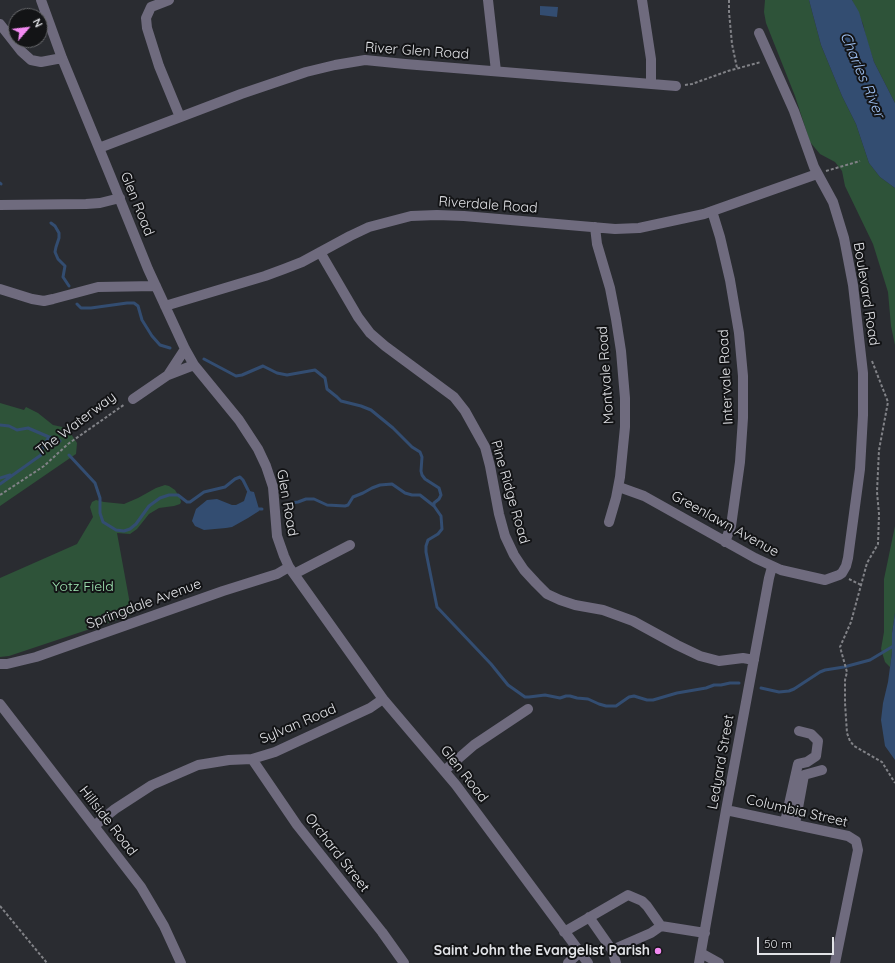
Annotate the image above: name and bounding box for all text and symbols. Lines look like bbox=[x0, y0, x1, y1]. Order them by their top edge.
north arrow bbox=[8, 8, 48, 48]
text: N bbox=[30, 16, 46, 30]
water label: Charles River bbox=[836, 29, 888, 121]
street label: River Glen Road bbox=[364, 39, 470, 63]
street label: Glen Road bbox=[117, 170, 157, 238]
street label: Riverdale Road bbox=[438, 193, 538, 217]
street label: Boulevard Road bbox=[850, 241, 882, 347]
street label: Montvale Road bbox=[594, 325, 618, 425]
street label: Intervale Road bbox=[715, 329, 737, 425]
street label: The Waterway bbox=[33, 388, 119, 460]
street label: Pine Ridge Road bbox=[487, 438, 533, 546]
street label: Glen Road bbox=[273, 468, 301, 538]
street label: Greenlawn Avenue bbox=[668, 487, 782, 561]
street label: Springdale Avenue bbox=[84, 575, 204, 633]
park label: Yotz Field bbox=[52, 579, 114, 595]
street label: Sylvan Road bbox=[257, 700, 339, 748]
street label: Ledyard Street bbox=[704, 713, 738, 811]
street label: Glen Road bbox=[437, 742, 491, 806]
street label: Hillside Road bbox=[76, 783, 140, 859]
street label: Columbia Street bbox=[745, 791, 849, 831]
street label: Orchard Street bbox=[301, 810, 373, 896]
scale bar bbox=[759, 929, 836, 955]
text: 50 m bbox=[764, 936, 792, 951]
place label: Saint John the Evangelist Parish bbox=[434, 943, 650, 959]
marker: Saint John the Evangelist Parish bbox=[653, 946, 663, 956]

